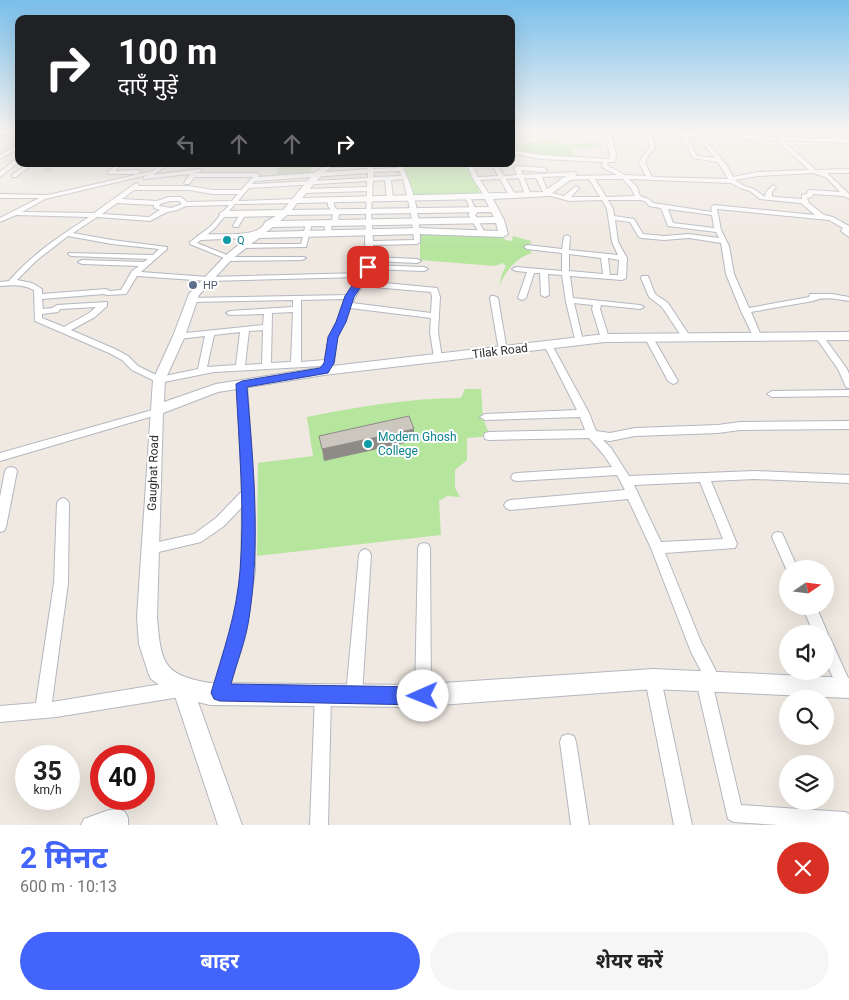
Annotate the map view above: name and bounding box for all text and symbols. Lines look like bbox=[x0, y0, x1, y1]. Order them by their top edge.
text: 100 m bbox=[118, 32, 217, 73]
icon: right bbox=[35, 35, 100, 100]
text: दाएँ मुड़ें bbox=[118, 74, 178, 99]
icon: left bbox=[172, 130, 200, 158]
icon: ahead bbox=[225, 130, 253, 158]
icon: ahead bbox=[278, 130, 306, 158]
icon: right bbox=[331, 130, 359, 158]
marker: Q bbox=[221, 234, 233, 246]
place label: Q bbox=[237, 234, 245, 247]
pin bbox=[347, 246, 389, 288]
icon: arrive bbox=[354, 253, 382, 281]
marker: HP bbox=[187, 279, 199, 291]
place label: HP bbox=[203, 279, 218, 292]
street label: Tilak Road bbox=[471, 341, 529, 361]
place label: Modern Ghosh College bbox=[378, 430, 457, 458]
street label: Gaughat Road bbox=[145, 435, 161, 511]
marker: Modern Ghosh College bbox=[362, 438, 374, 450]
north arrow bbox=[779, 560, 834, 615]
map controls bbox=[779, 560, 834, 810]
button: sound bbox=[779, 625, 834, 680]
position arrow bbox=[396, 669, 448, 721]
button: search bbox=[779, 690, 834, 745]
speed limit sign: 40 bbox=[90, 745, 155, 810]
button: layers bbox=[779, 755, 834, 810]
text: 35 bbox=[33, 757, 62, 786]
text: km/h bbox=[33, 783, 62, 797]
text: 2 मिनट bbox=[20, 840, 108, 875]
button: close bbox=[777, 842, 829, 894]
text: 600 m · 10:13 bbox=[20, 877, 117, 896]
button: बाहर bbox=[20, 932, 420, 990]
button: शेयर करें bbox=[430, 932, 829, 990]

